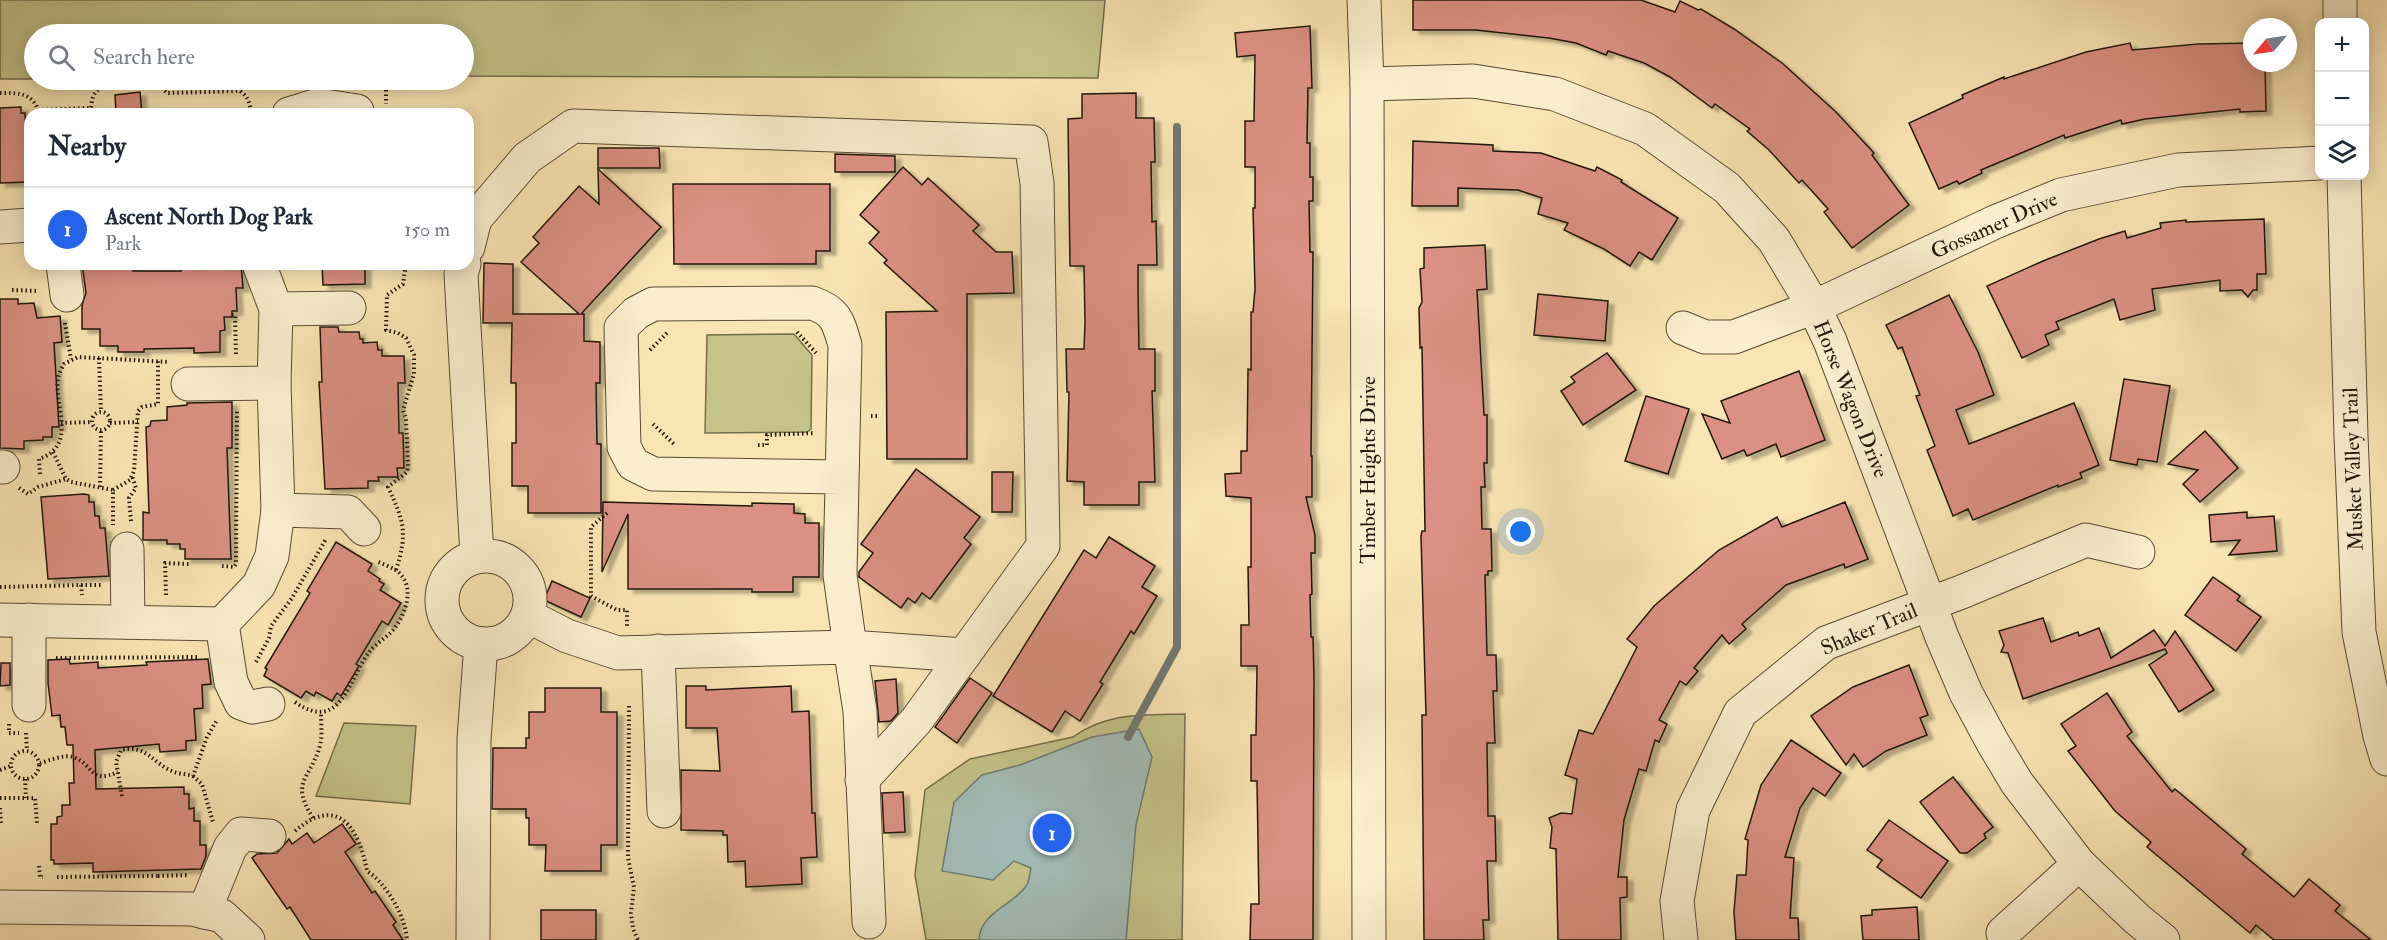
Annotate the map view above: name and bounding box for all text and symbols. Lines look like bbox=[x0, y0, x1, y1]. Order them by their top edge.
north arrow bbox=[2243, 18, 2297, 72]
map controls bbox=[2315, 18, 2369, 180]
button: + bbox=[2315, 18, 2369, 72]
search box bbox=[24, 24, 474, 90]
icon: search bbox=[45, 41, 78, 74]
text: Search here bbox=[93, 43, 195, 71]
button: − bbox=[2315, 72, 2369, 126]
button: layers bbox=[2315, 126, 2369, 180]
text: Nearby bbox=[48, 131, 126, 163]
street label: Gossamer Drive bbox=[1927, 185, 2062, 265]
text: Ascent North Dog Park bbox=[105, 203, 313, 231]
text: 1 bbox=[64, 217, 71, 242]
text: 150 m bbox=[404, 217, 450, 242]
text: Park bbox=[105, 231, 141, 256]
street label: Horse Wagon Drive bbox=[1807, 317, 1894, 482]
street label: Timber Heights Drive bbox=[1355, 376, 1382, 564]
street label: Musket Valley Trail bbox=[2337, 386, 2370, 551]
your location bbox=[1506, 517, 1535, 546]
street label: Shaker Trail bbox=[1817, 597, 1922, 662]
pin: 1 bbox=[1032, 810, 1072, 856]

